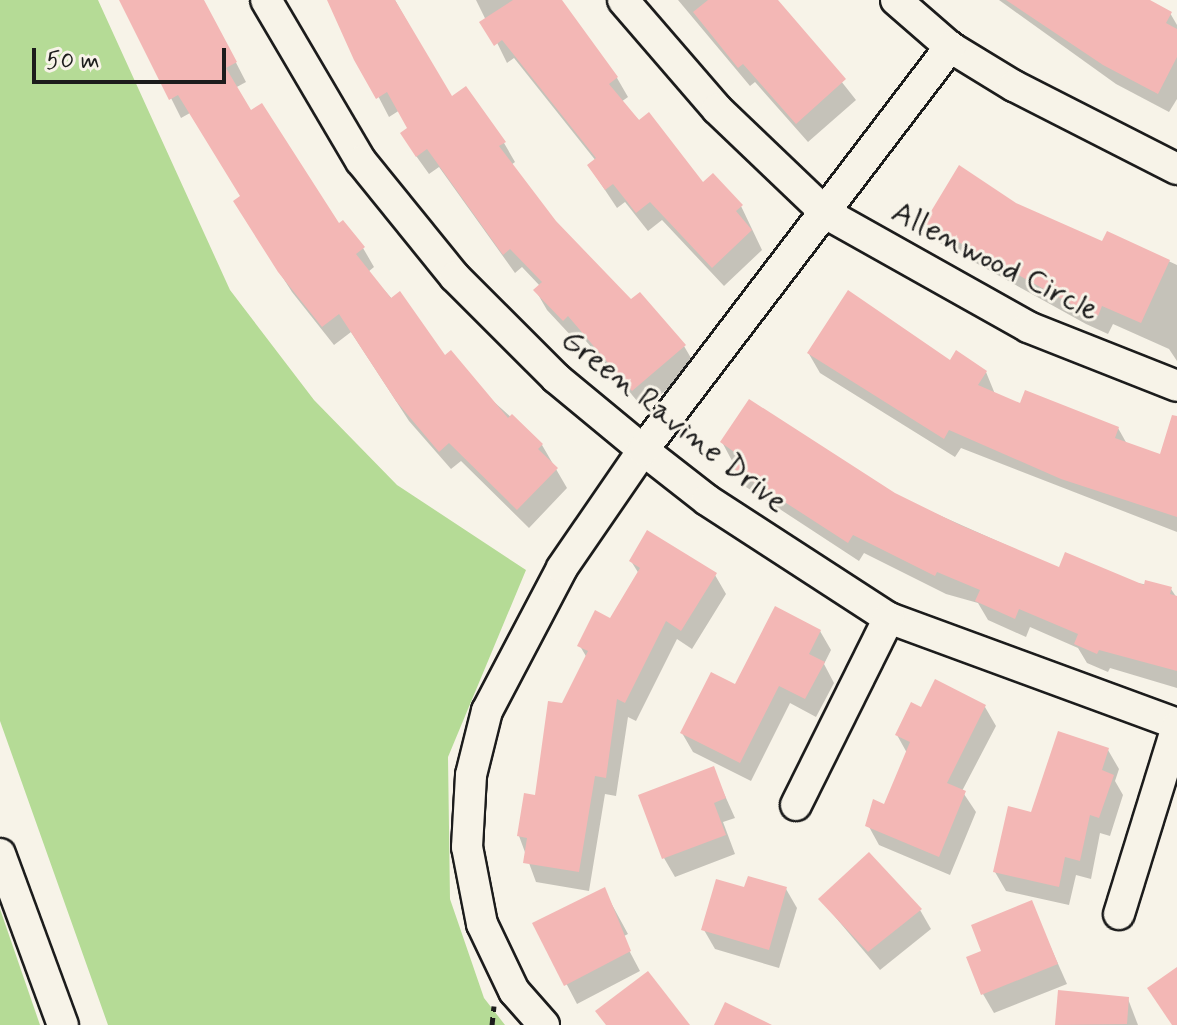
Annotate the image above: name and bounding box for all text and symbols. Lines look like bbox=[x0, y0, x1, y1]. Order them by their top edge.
scale bar bbox=[36, 32, 230, 82]
text: 50 m bbox=[46, 46, 100, 77]
street label: Allenwood Circle bbox=[885, 193, 1105, 331]
street label: Green Ravine Drive bbox=[554, 322, 794, 520]

